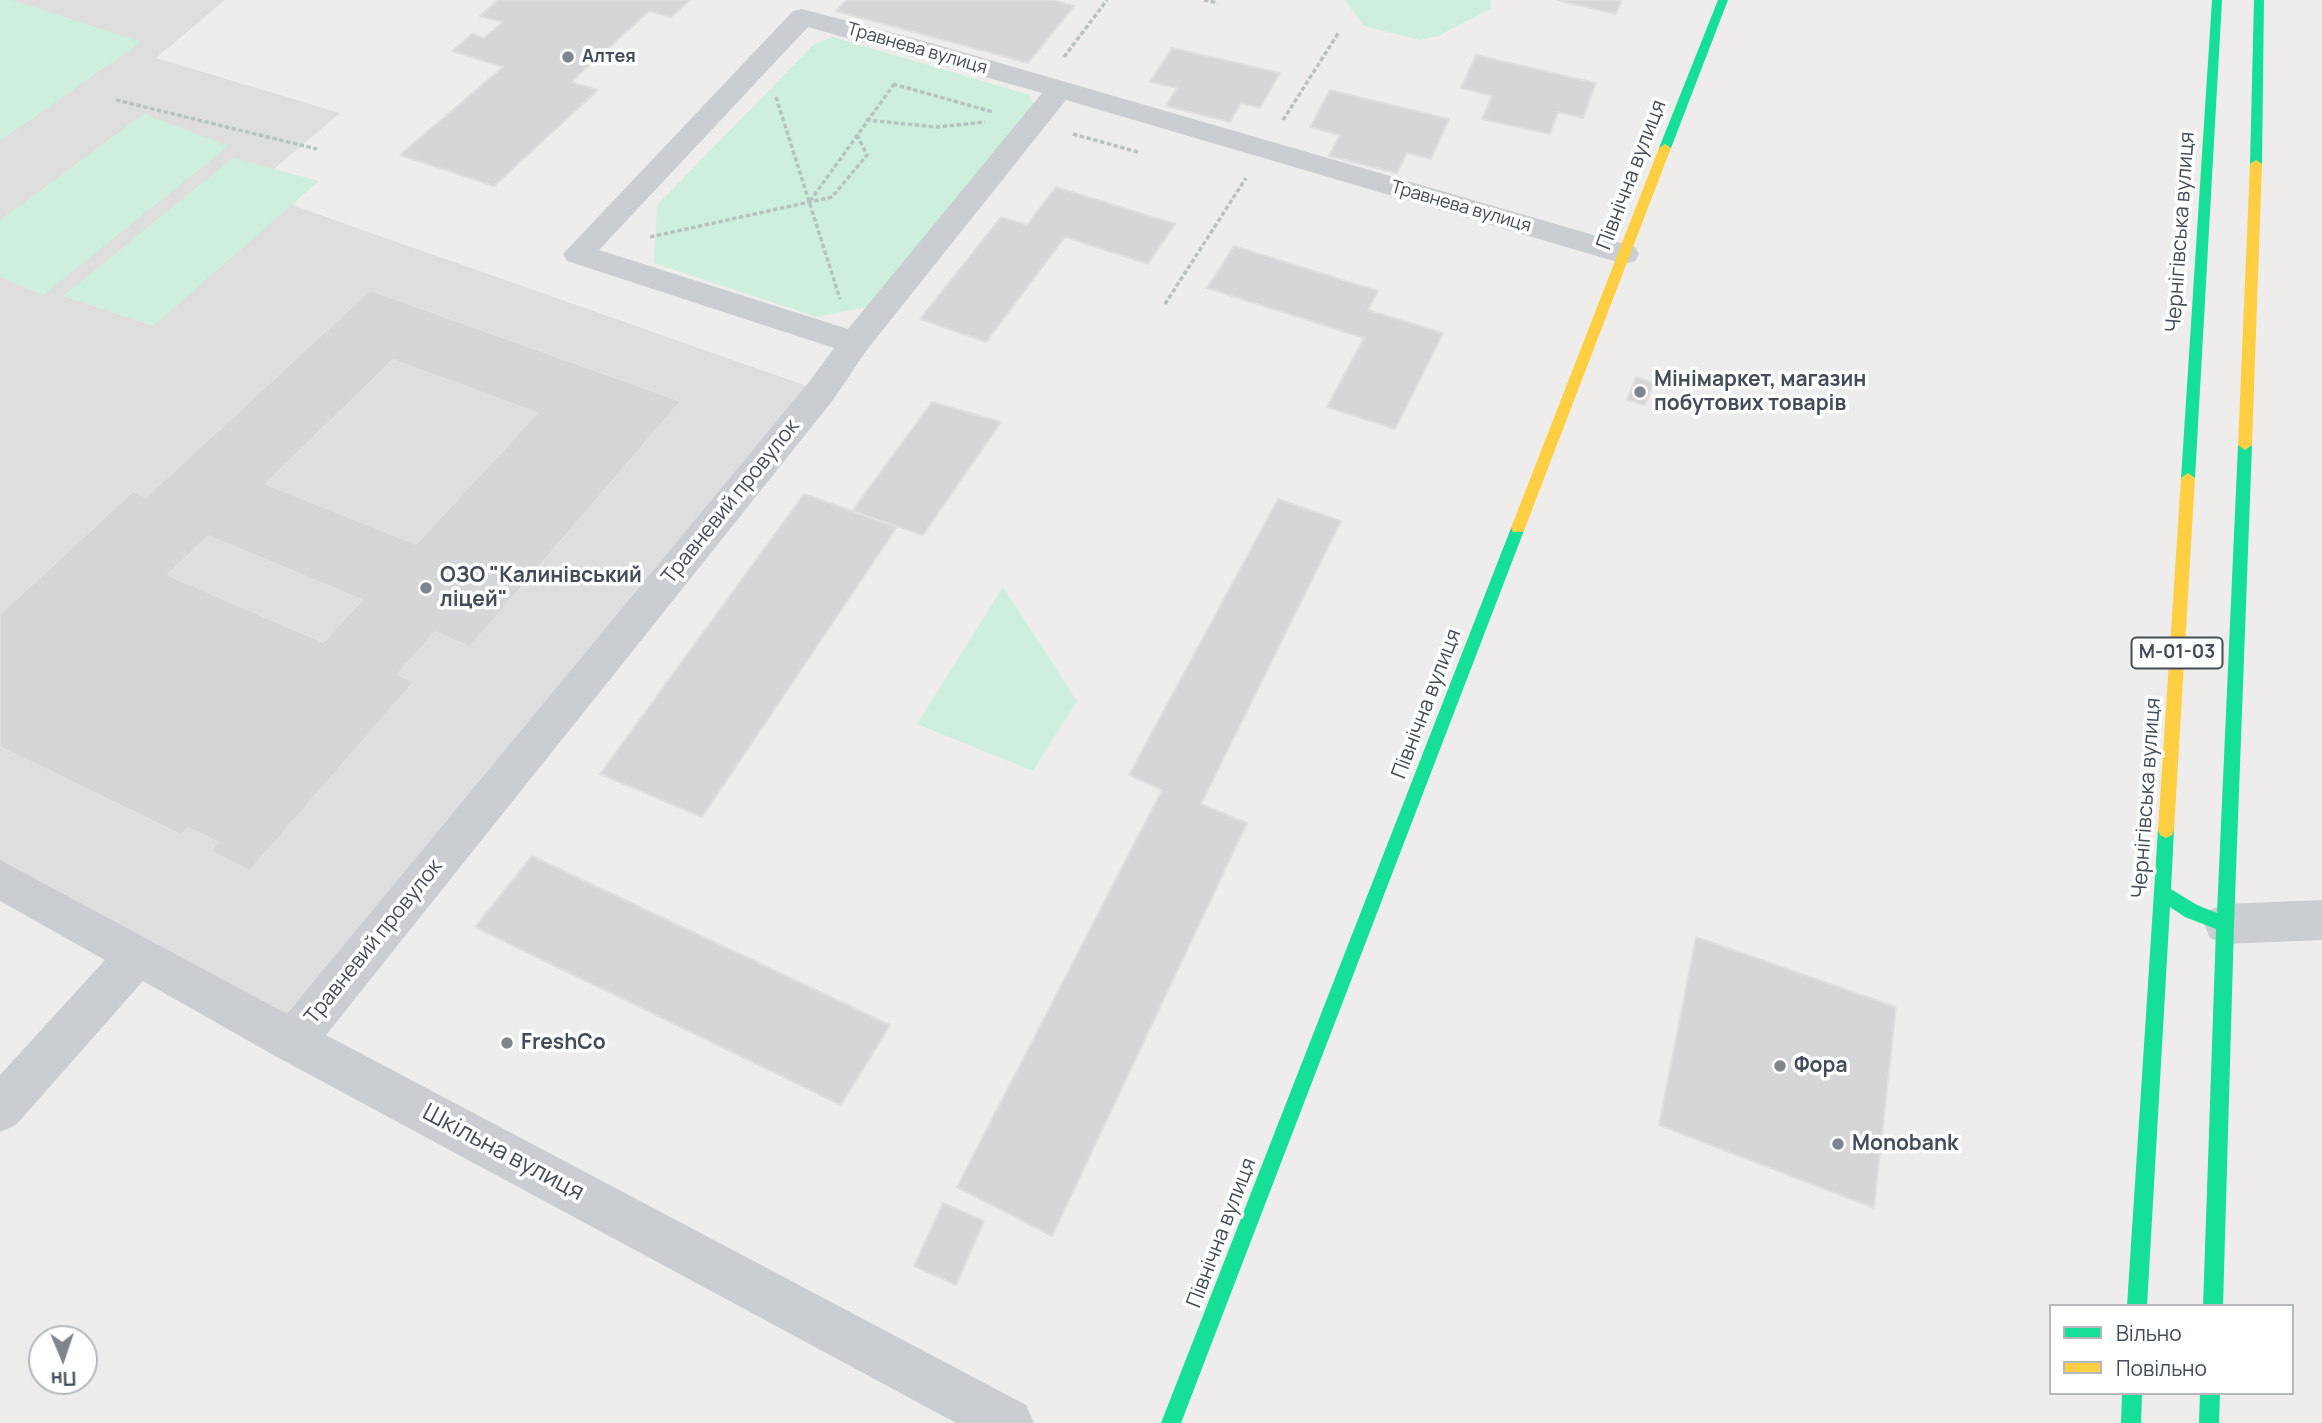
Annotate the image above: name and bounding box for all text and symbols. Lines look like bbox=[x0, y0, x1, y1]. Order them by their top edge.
street label: Травнева вулиця bbox=[844, 19, 990, 79]
place label: Алтея bbox=[582, 46, 636, 68]
marker: Алтея bbox=[560, 49, 576, 65]
street label: Північна вулиця bbox=[1592, 97, 1672, 253]
street label: Чернігівська вулиця bbox=[2161, 131, 2201, 333]
street label: Травнева вулиця bbox=[1388, 177, 1534, 237]
place label: Мінімаркет, магазин побутових товарів bbox=[1654, 367, 1866, 417]
marker: Мінімаркет, магазин побутових товарів bbox=[1632, 384, 1648, 400]
street label: Травневий провулок bbox=[657, 415, 805, 589]
place label: ОЗО "Калинівський ліцей" bbox=[440, 563, 642, 613]
marker: ОЗО "Калинівський ліцей" bbox=[418, 580, 434, 596]
street label: Північна вулиця bbox=[1387, 626, 1467, 782]
road number: М-01-03 bbox=[2132, 638, 2222, 668]
street label: Чернігівська вулиця bbox=[2127, 697, 2167, 899]
street label: Травневий провулок bbox=[300, 855, 448, 1029]
place label: FreshCo bbox=[521, 1030, 606, 1056]
marker: FreshCo bbox=[499, 1035, 515, 1051]
place label: Фора bbox=[1794, 1053, 1848, 1079]
marker: Фора bbox=[1772, 1058, 1788, 1074]
street label: Шкільна вулиця bbox=[417, 1098, 589, 1208]
place label: Monobank bbox=[1852, 1131, 1958, 1157]
marker: Monobank bbox=[1830, 1136, 1846, 1152]
street label: Північна вулиця bbox=[1182, 1155, 1262, 1311]
legend bbox=[2049, 1304, 2294, 1395]
text: Вільно bbox=[2116, 1319, 2182, 1347]
north arrow bbox=[28, 1325, 98, 1395]
text: Повільно bbox=[2116, 1354, 2207, 1382]
text: Пн bbox=[50, 1366, 77, 1392]

